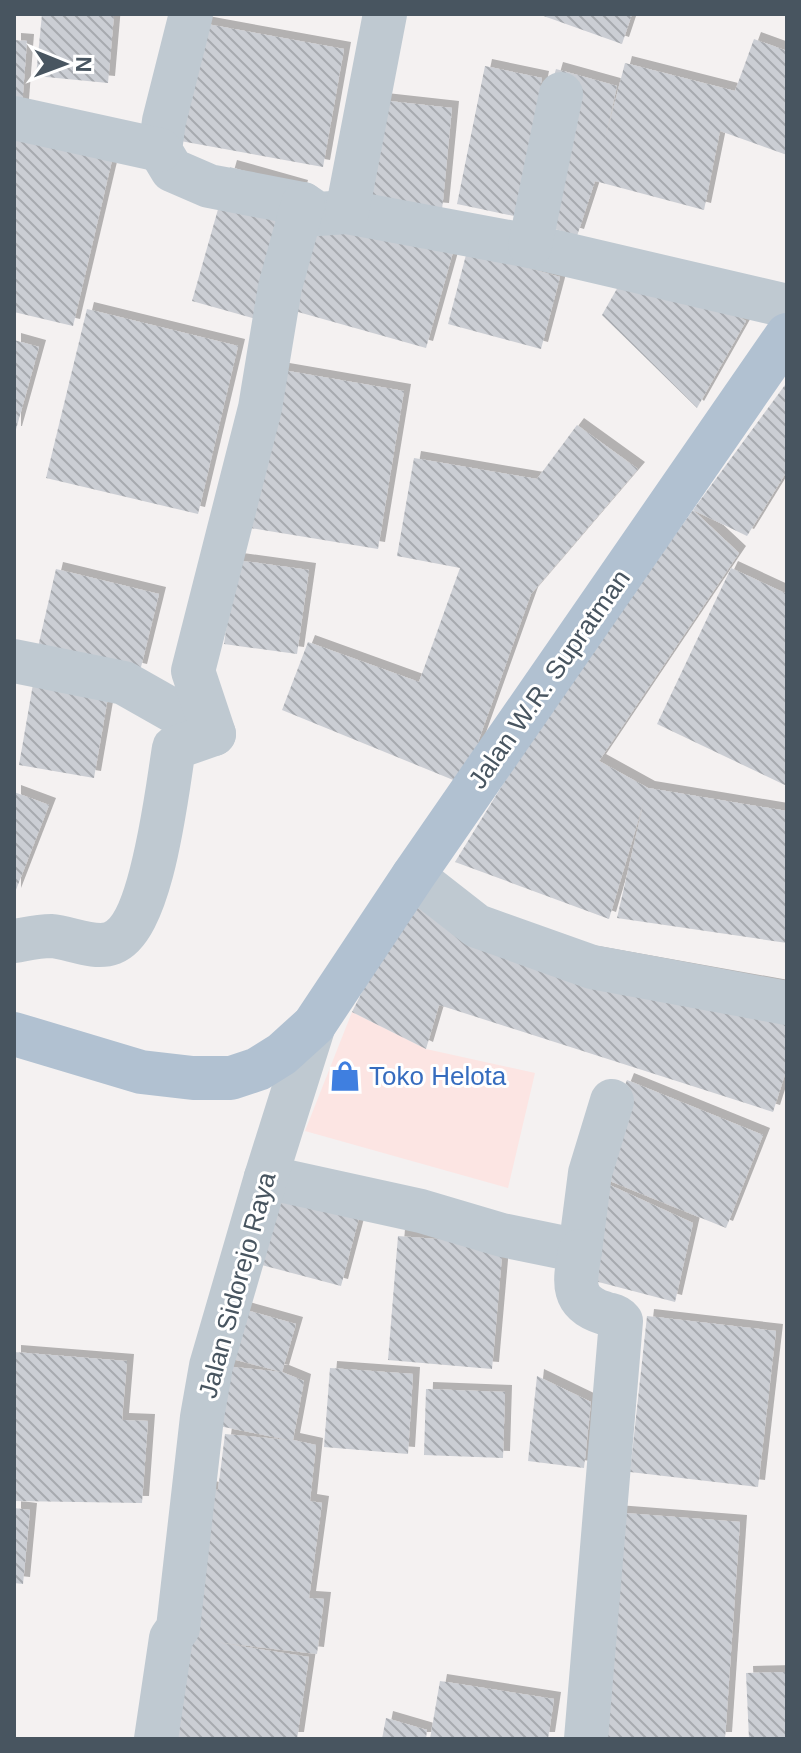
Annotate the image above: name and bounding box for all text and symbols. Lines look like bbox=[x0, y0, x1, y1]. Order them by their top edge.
north arrow bbox=[24, 24, 104, 104]
text: N bbox=[71, 56, 96, 73]
street label: Jalan W.R. Supratman bbox=[462, 564, 636, 794]
shop icon: Toko Helota bbox=[328, 1059, 362, 1093]
place label: Toko Helota bbox=[369, 1061, 507, 1091]
street label: Jalan Sidorejo Raya bbox=[192, 1168, 282, 1401]

